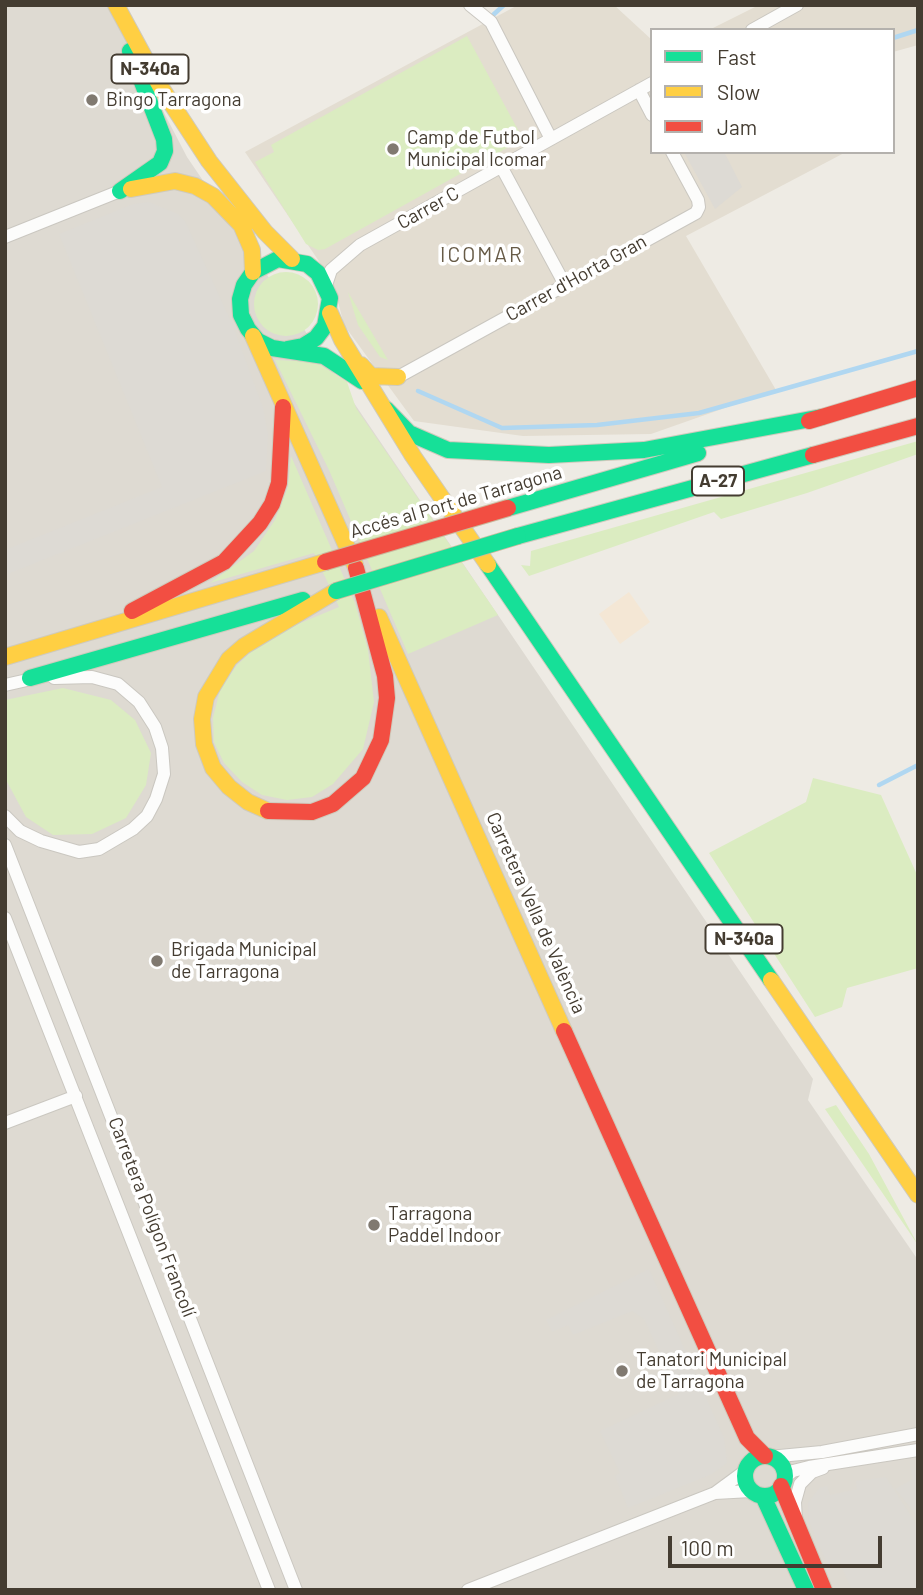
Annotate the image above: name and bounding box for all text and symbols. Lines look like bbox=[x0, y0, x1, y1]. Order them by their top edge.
legend bbox=[650, 28, 895, 154]
text: Fast bbox=[717, 44, 757, 69]
road number: N-340a bbox=[111, 55, 188, 84]
text: Slow bbox=[717, 79, 760, 104]
place label: Bingo Tarragona bbox=[106, 89, 242, 111]
marker: Bingo Tarragona bbox=[84, 92, 100, 108]
text: Jam bbox=[717, 114, 757, 139]
place label: Camp de Futbol Municipal Icomar bbox=[407, 127, 546, 171]
marker: Camp de Futbol Municipal Icomar bbox=[385, 141, 401, 157]
street label: Carrer C bbox=[393, 182, 463, 234]
street label: Carrer d'Horta Gran bbox=[502, 230, 650, 326]
district label: ICOMAR bbox=[441, 242, 523, 268]
street label: Accés al Port de Tarragona bbox=[347, 461, 565, 543]
road number: A-27 bbox=[692, 466, 744, 495]
street label: Carretera Vella de València bbox=[481, 809, 591, 1017]
road number: N-340a bbox=[706, 924, 782, 954]
place label: Brigada Municipal de Tarragona bbox=[171, 939, 317, 983]
marker: Brigada Municipal de Tarragona bbox=[149, 953, 165, 969]
street label: Carretera Polígon Francolí bbox=[103, 1114, 201, 1320]
place label: Tarragona Paddel Indoor bbox=[388, 1203, 501, 1247]
marker: Tarragona Paddel Indoor bbox=[366, 1217, 382, 1233]
place label: Tanatori Municipal de Tarragona bbox=[636, 1349, 787, 1393]
marker: Tanatori Municipal de Tarragona bbox=[614, 1363, 630, 1379]
scale bar bbox=[671, 1522, 884, 1566]
text: 100 m bbox=[681, 1535, 734, 1560]

